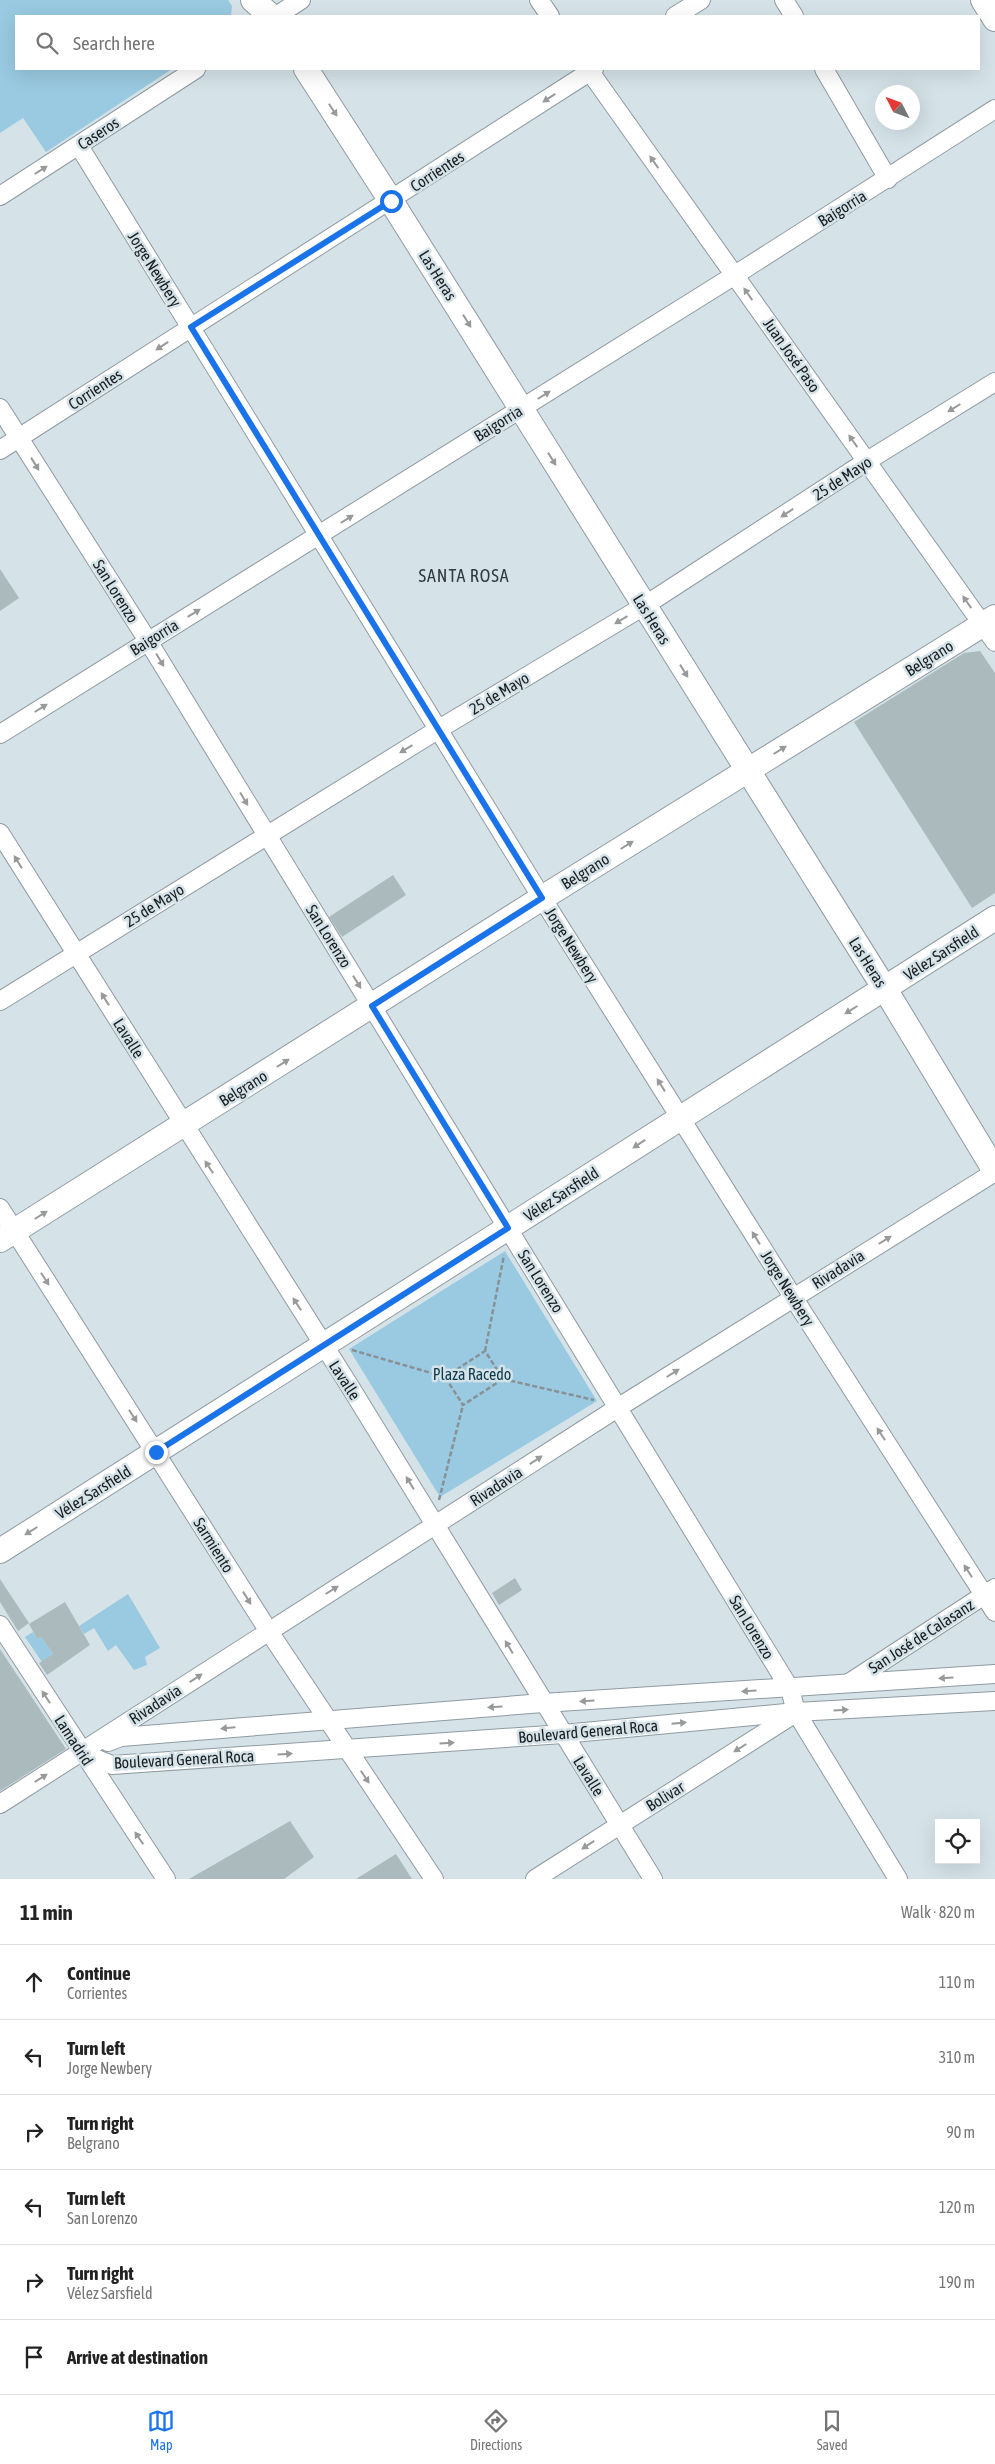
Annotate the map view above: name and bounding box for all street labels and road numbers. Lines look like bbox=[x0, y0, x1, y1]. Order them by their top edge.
street label: Caseros bbox=[74, 113, 122, 153]
street label: Corrientes bbox=[407, 147, 467, 195]
street label: Baigorria bbox=[815, 186, 870, 231]
street label: Jorge Newbery bbox=[124, 228, 185, 311]
street label: Las Heras bbox=[416, 247, 461, 304]
street label: Juan José Paso bbox=[760, 315, 824, 395]
street label: Corrientes bbox=[65, 365, 125, 413]
street label: Baigorria bbox=[471, 401, 526, 446]
street label: 25 de Mayo bbox=[809, 452, 875, 504]
street label: San Lorenzo bbox=[90, 556, 142, 626]
street label: Las Heras bbox=[630, 591, 675, 648]
street label: Baigorria bbox=[127, 615, 182, 660]
street label: Belgrano bbox=[902, 636, 957, 680]
street label: 25 de Mayo bbox=[466, 668, 533, 719]
street label: Belgrano bbox=[558, 849, 613, 893]
street label: 25 de Mayo bbox=[121, 880, 187, 931]
street label: San Lorenzo bbox=[303, 901, 355, 971]
street label: Jorge Newbery bbox=[541, 904, 602, 987]
street label: Vélez Sarsfield bbox=[900, 922, 982, 984]
street label: Las Heras bbox=[846, 934, 891, 991]
street label: Lavalle bbox=[110, 1015, 148, 1061]
street label: Belgrano bbox=[216, 1066, 271, 1110]
street label: Vélez Sarsfield bbox=[520, 1163, 602, 1225]
street label: San Lorenzo bbox=[515, 1246, 567, 1316]
street label: Rivadavia bbox=[809, 1246, 867, 1292]
street label: Jorge Newbery bbox=[757, 1247, 818, 1330]
street label: Lavalle bbox=[326, 1357, 364, 1403]
street label: Vélez Sarsfield bbox=[52, 1462, 134, 1522]
street label: Rivadavia bbox=[467, 1463, 525, 1509]
street label: Sarmiento bbox=[190, 1514, 238, 1576]
street label: San Lorenzo bbox=[726, 1592, 778, 1662]
street label: San José de Calasanz bbox=[865, 1595, 977, 1677]
street label: Rivadavia bbox=[126, 1681, 184, 1727]
street label: Lamadrid bbox=[51, 1712, 97, 1768]
street label: Boulevard General Roca bbox=[517, 1716, 659, 1746]
street label: Boulevard General Roca bbox=[113, 1746, 255, 1772]
street label: Lavalle bbox=[570, 1753, 608, 1799]
street label: Bolivar bbox=[643, 1777, 688, 1815]

